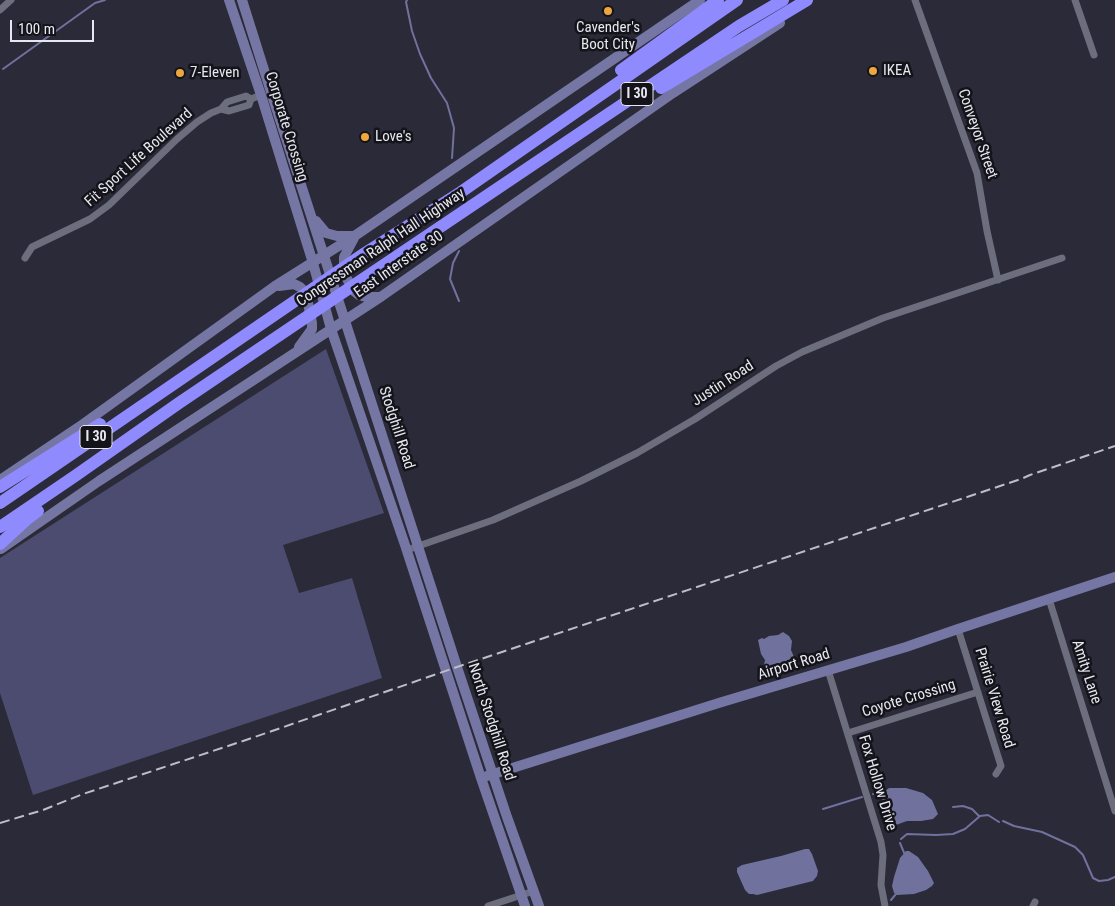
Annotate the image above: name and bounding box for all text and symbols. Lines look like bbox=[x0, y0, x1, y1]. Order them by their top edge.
marker: Cavender's Boot City bbox=[602, 5, 614, 17]
scale bar bbox=[12, 10, 96, 42]
place label: Cavender's Boot City bbox=[576, 19, 640, 54]
text: 100 m bbox=[18, 20, 55, 38]
place label: IKEA bbox=[883, 62, 911, 80]
place label: 7-Eleven bbox=[190, 64, 240, 82]
marker: IKEA bbox=[867, 65, 879, 77]
marker: 7-Eleven bbox=[174, 67, 186, 79]
street label: Corporate Crossing bbox=[261, 70, 311, 184]
road number: I 30 bbox=[621, 82, 653, 106]
street label: Conveyor Street bbox=[953, 87, 1001, 181]
street label: Fit Sport Life Boulevard bbox=[82, 105, 196, 211]
place label: Love's bbox=[375, 128, 412, 146]
marker: Love's bbox=[359, 131, 371, 143]
street label: Congressman Ralph Hall Highway bbox=[293, 185, 469, 311]
street label: East Interstate 30 bbox=[351, 228, 447, 302]
street label: Justin Road bbox=[689, 357, 757, 411]
street label: Stodghill Road bbox=[374, 385, 418, 471]
road number: I 30 bbox=[80, 426, 112, 448]
street label: Amity Lane bbox=[1067, 638, 1105, 706]
street label: Airport Road bbox=[756, 645, 832, 685]
street label: Prairie View Road bbox=[970, 646, 1018, 750]
street label: North Stodghill Road bbox=[464, 661, 518, 783]
street label: Coyote Crossing bbox=[860, 676, 958, 722]
street label: Fox Hollow Drive bbox=[854, 733, 900, 833]

